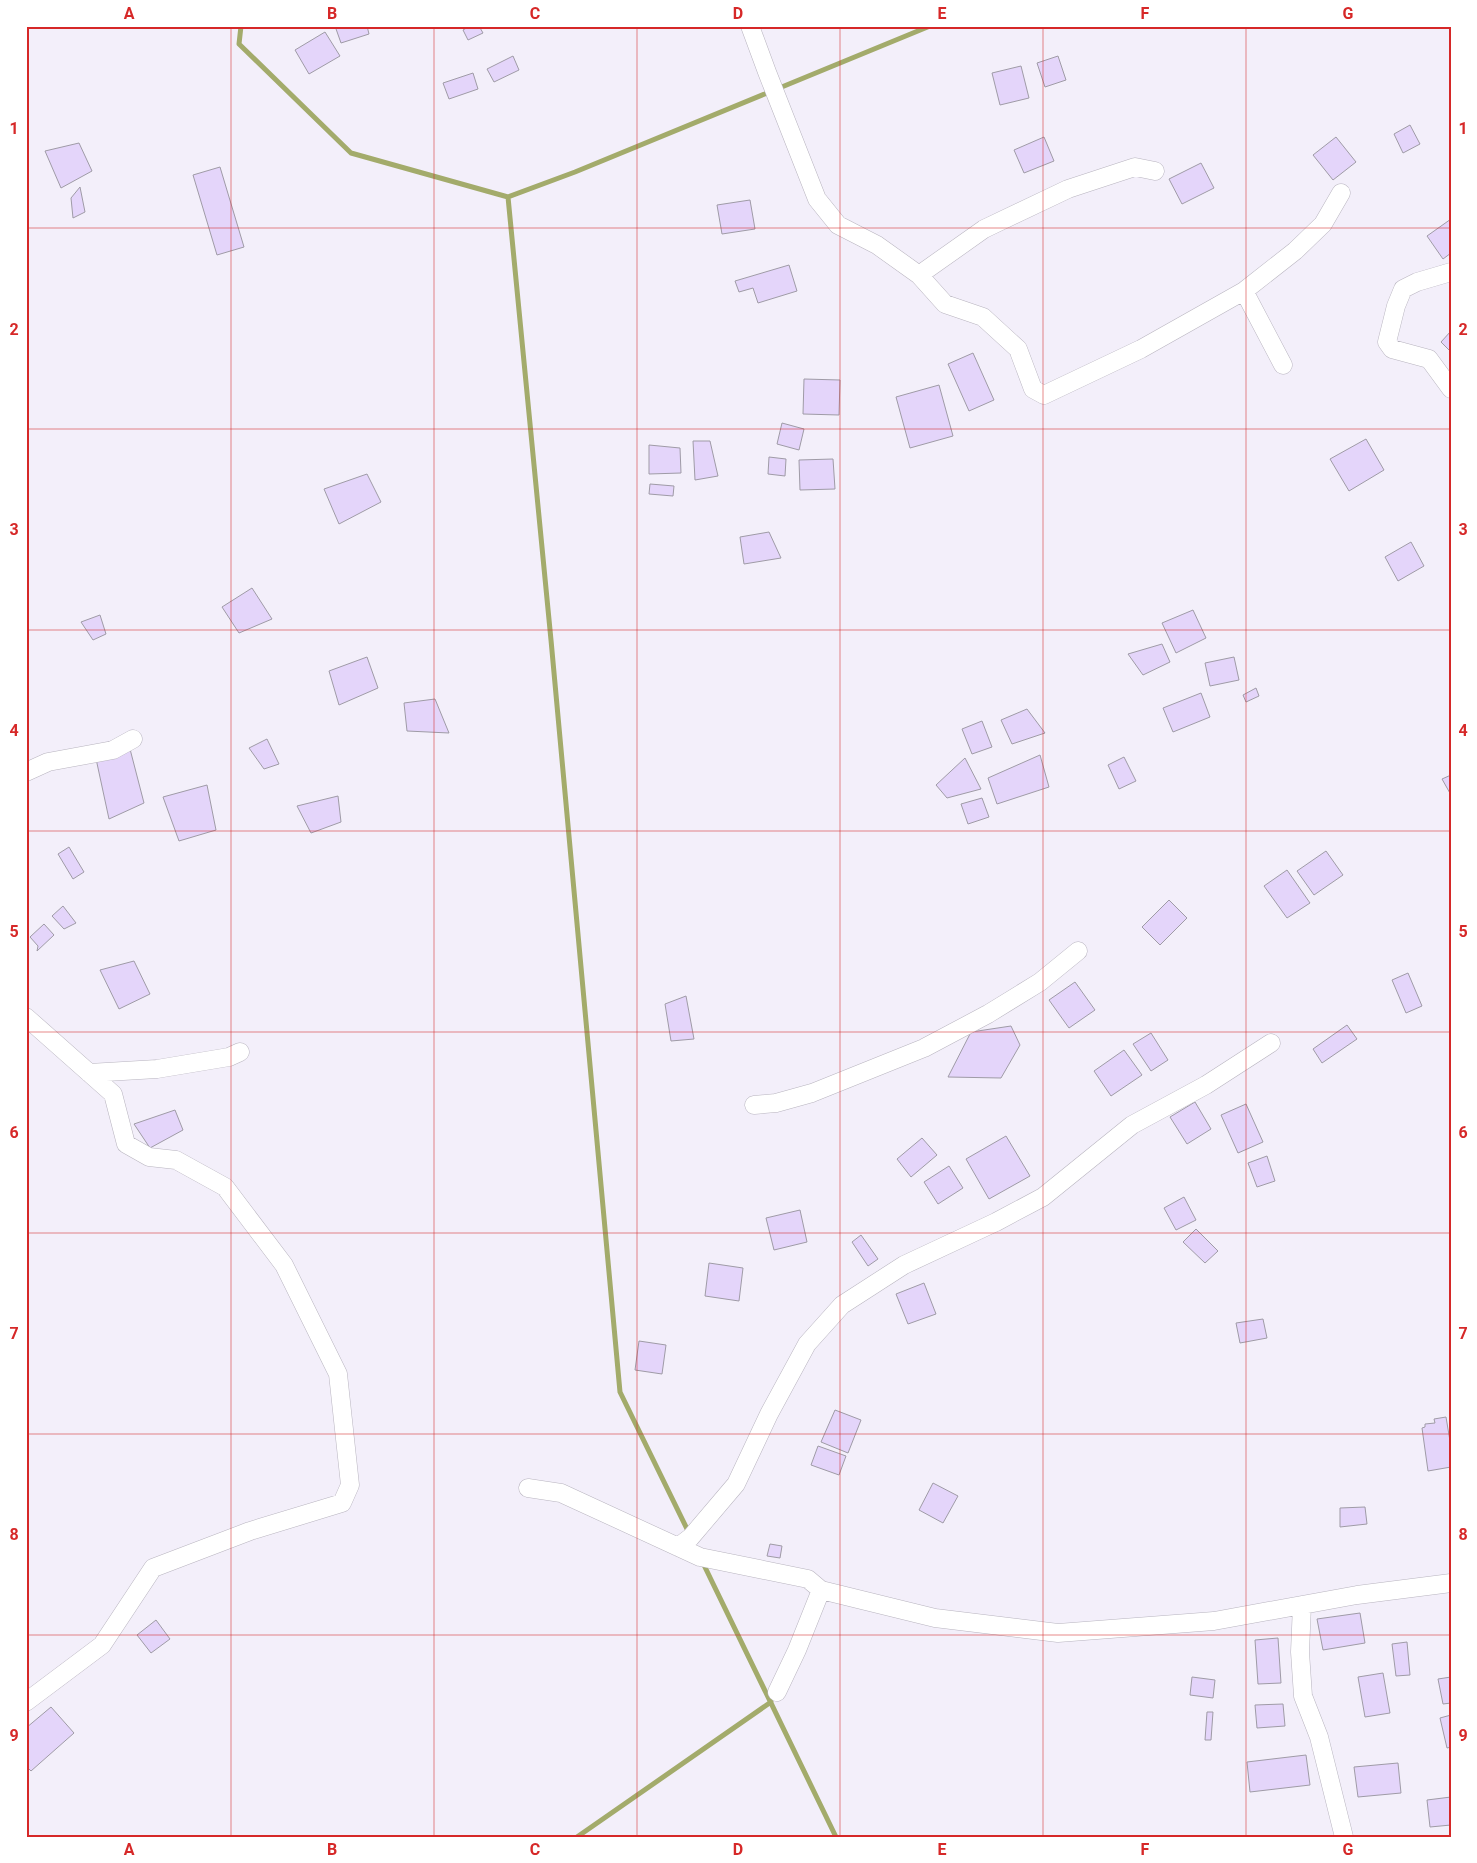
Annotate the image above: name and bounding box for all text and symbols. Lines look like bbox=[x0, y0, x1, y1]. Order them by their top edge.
text: A bbox=[124, 4, 135, 23]
text: B bbox=[327, 4, 337, 23]
text: C bbox=[530, 4, 540, 23]
text: D bbox=[733, 4, 743, 23]
text: E bbox=[938, 4, 947, 23]
text: F bbox=[1141, 4, 1150, 23]
text: G bbox=[1343, 4, 1354, 23]
text: 1 bbox=[9, 119, 19, 138]
text: 1 bbox=[1458, 119, 1468, 138]
text: 2 bbox=[9, 320, 19, 339]
text: 2 bbox=[1458, 320, 1468, 339]
text: 3 bbox=[9, 520, 19, 539]
text: 3 bbox=[1458, 520, 1468, 539]
text: 4 bbox=[9, 721, 19, 740]
text: 4 bbox=[1458, 721, 1468, 740]
text: 5 bbox=[9, 922, 19, 941]
text: 5 bbox=[1458, 922, 1468, 941]
text: 6 bbox=[9, 1123, 19, 1142]
text: 6 bbox=[1458, 1123, 1468, 1142]
text: 7 bbox=[9, 1324, 19, 1343]
text: 7 bbox=[1458, 1324, 1468, 1343]
text: 8 bbox=[9, 1525, 19, 1544]
text: 8 bbox=[1458, 1525, 1468, 1544]
text: 9 bbox=[9, 1726, 19, 1745]
text: 9 bbox=[1458, 1726, 1468, 1745]
text: A bbox=[124, 1840, 135, 1859]
text: B bbox=[327, 1840, 337, 1859]
text: C bbox=[530, 1840, 540, 1859]
text: D bbox=[733, 1840, 743, 1859]
text: E bbox=[938, 1840, 947, 1859]
text: F bbox=[1141, 1840, 1150, 1859]
text: G bbox=[1343, 1840, 1354, 1859]

